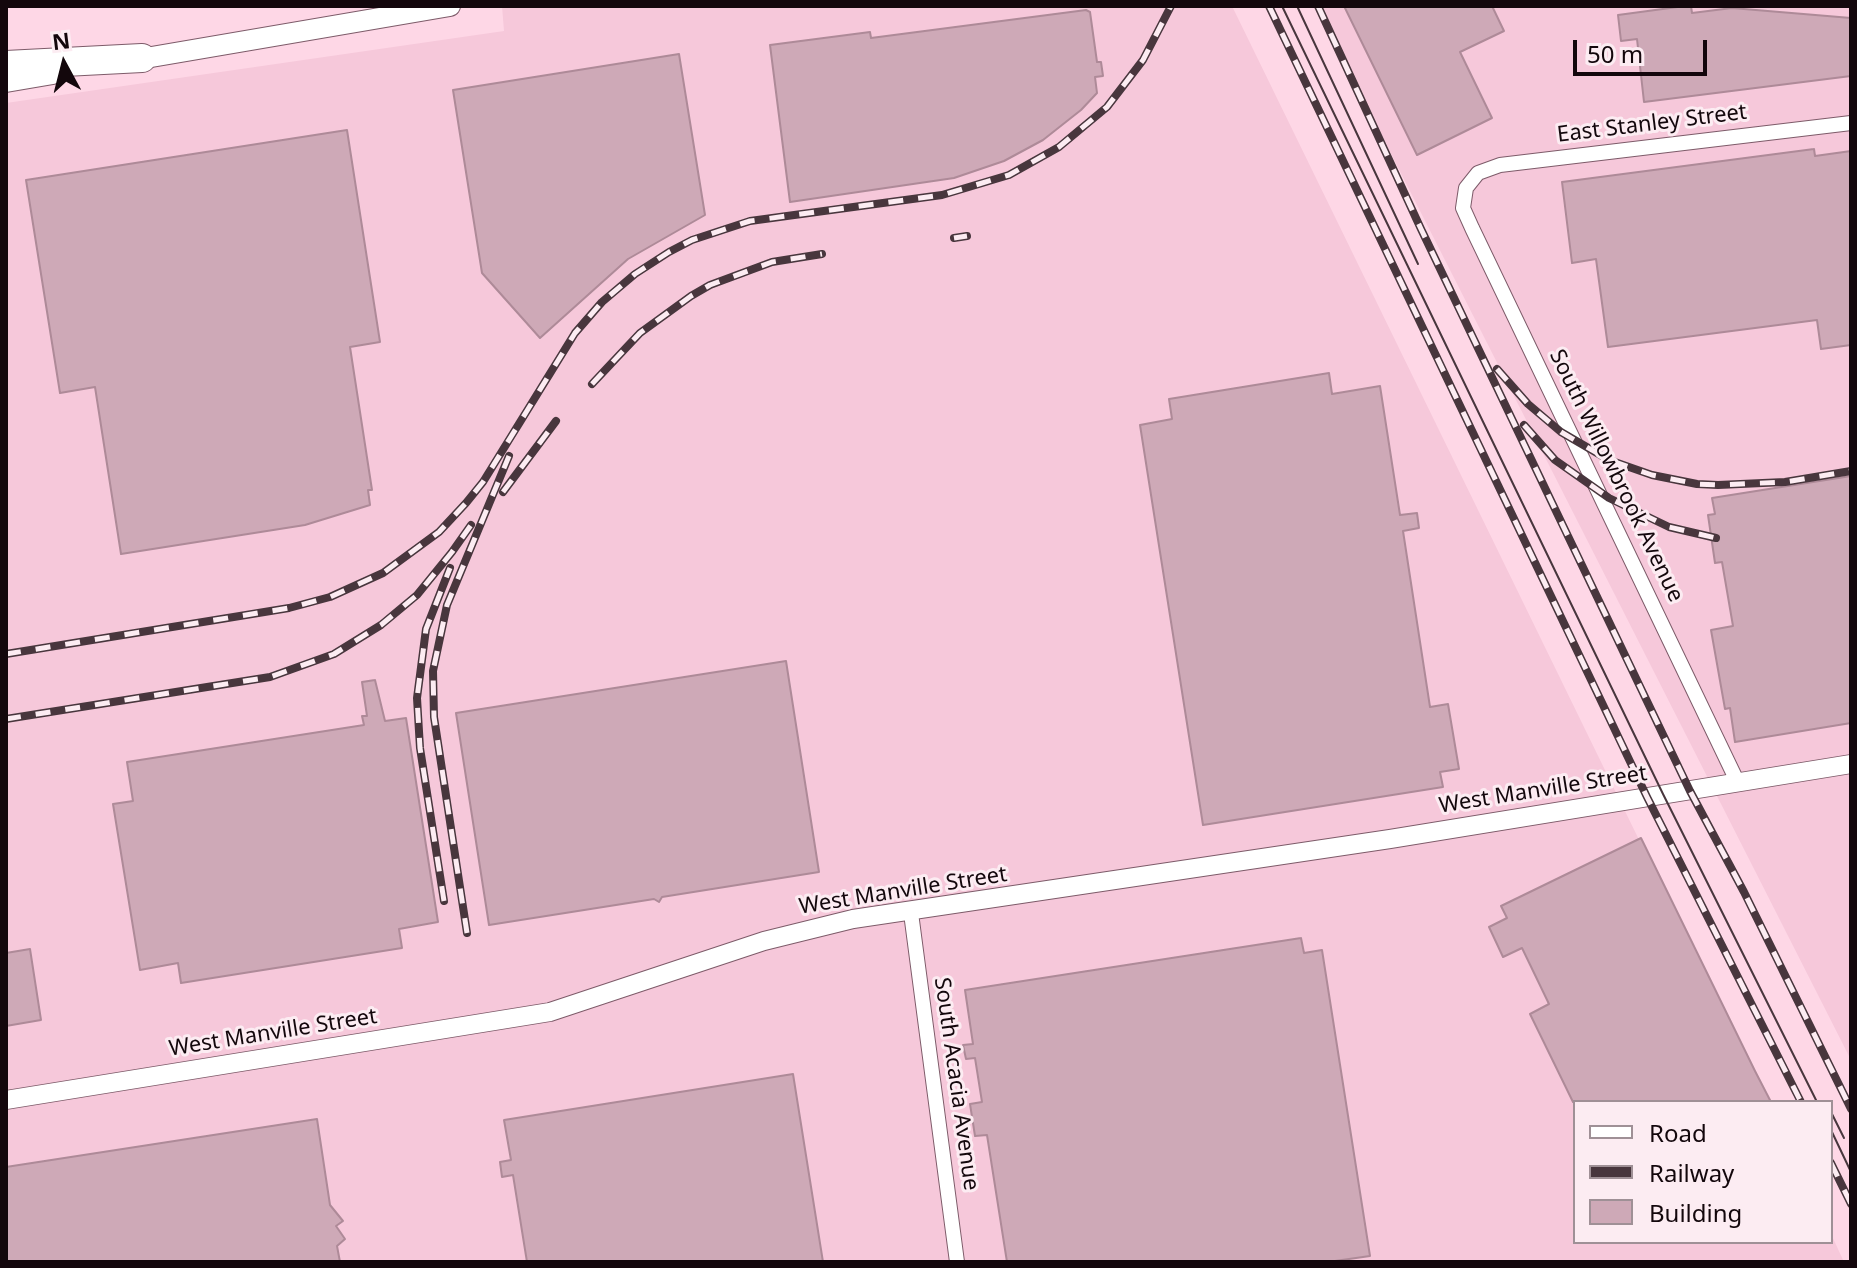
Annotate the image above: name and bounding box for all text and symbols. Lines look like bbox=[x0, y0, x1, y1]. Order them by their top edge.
north arrow bbox=[24, 24, 104, 104]
text: N bbox=[50, 24, 72, 56]
scale bar bbox=[1577, 24, 1711, 74]
text: 50 m bbox=[1587, 37, 1643, 70]
street label: East Stanley Street bbox=[1556, 99, 1748, 149]
street label: South Willowbrook Avenue bbox=[1543, 346, 1689, 606]
street label: West Manville Street bbox=[1437, 761, 1649, 819]
street label: West Manville Street bbox=[797, 862, 1009, 920]
street label: South Acacia Avenue bbox=[928, 976, 984, 1192]
street label: West Manville Street bbox=[167, 1004, 379, 1062]
legend bbox=[1573, 1100, 1833, 1244]
text: Road bbox=[1649, 1116, 1707, 1149]
text: Railway bbox=[1649, 1156, 1734, 1189]
text: Building bbox=[1649, 1196, 1742, 1229]

